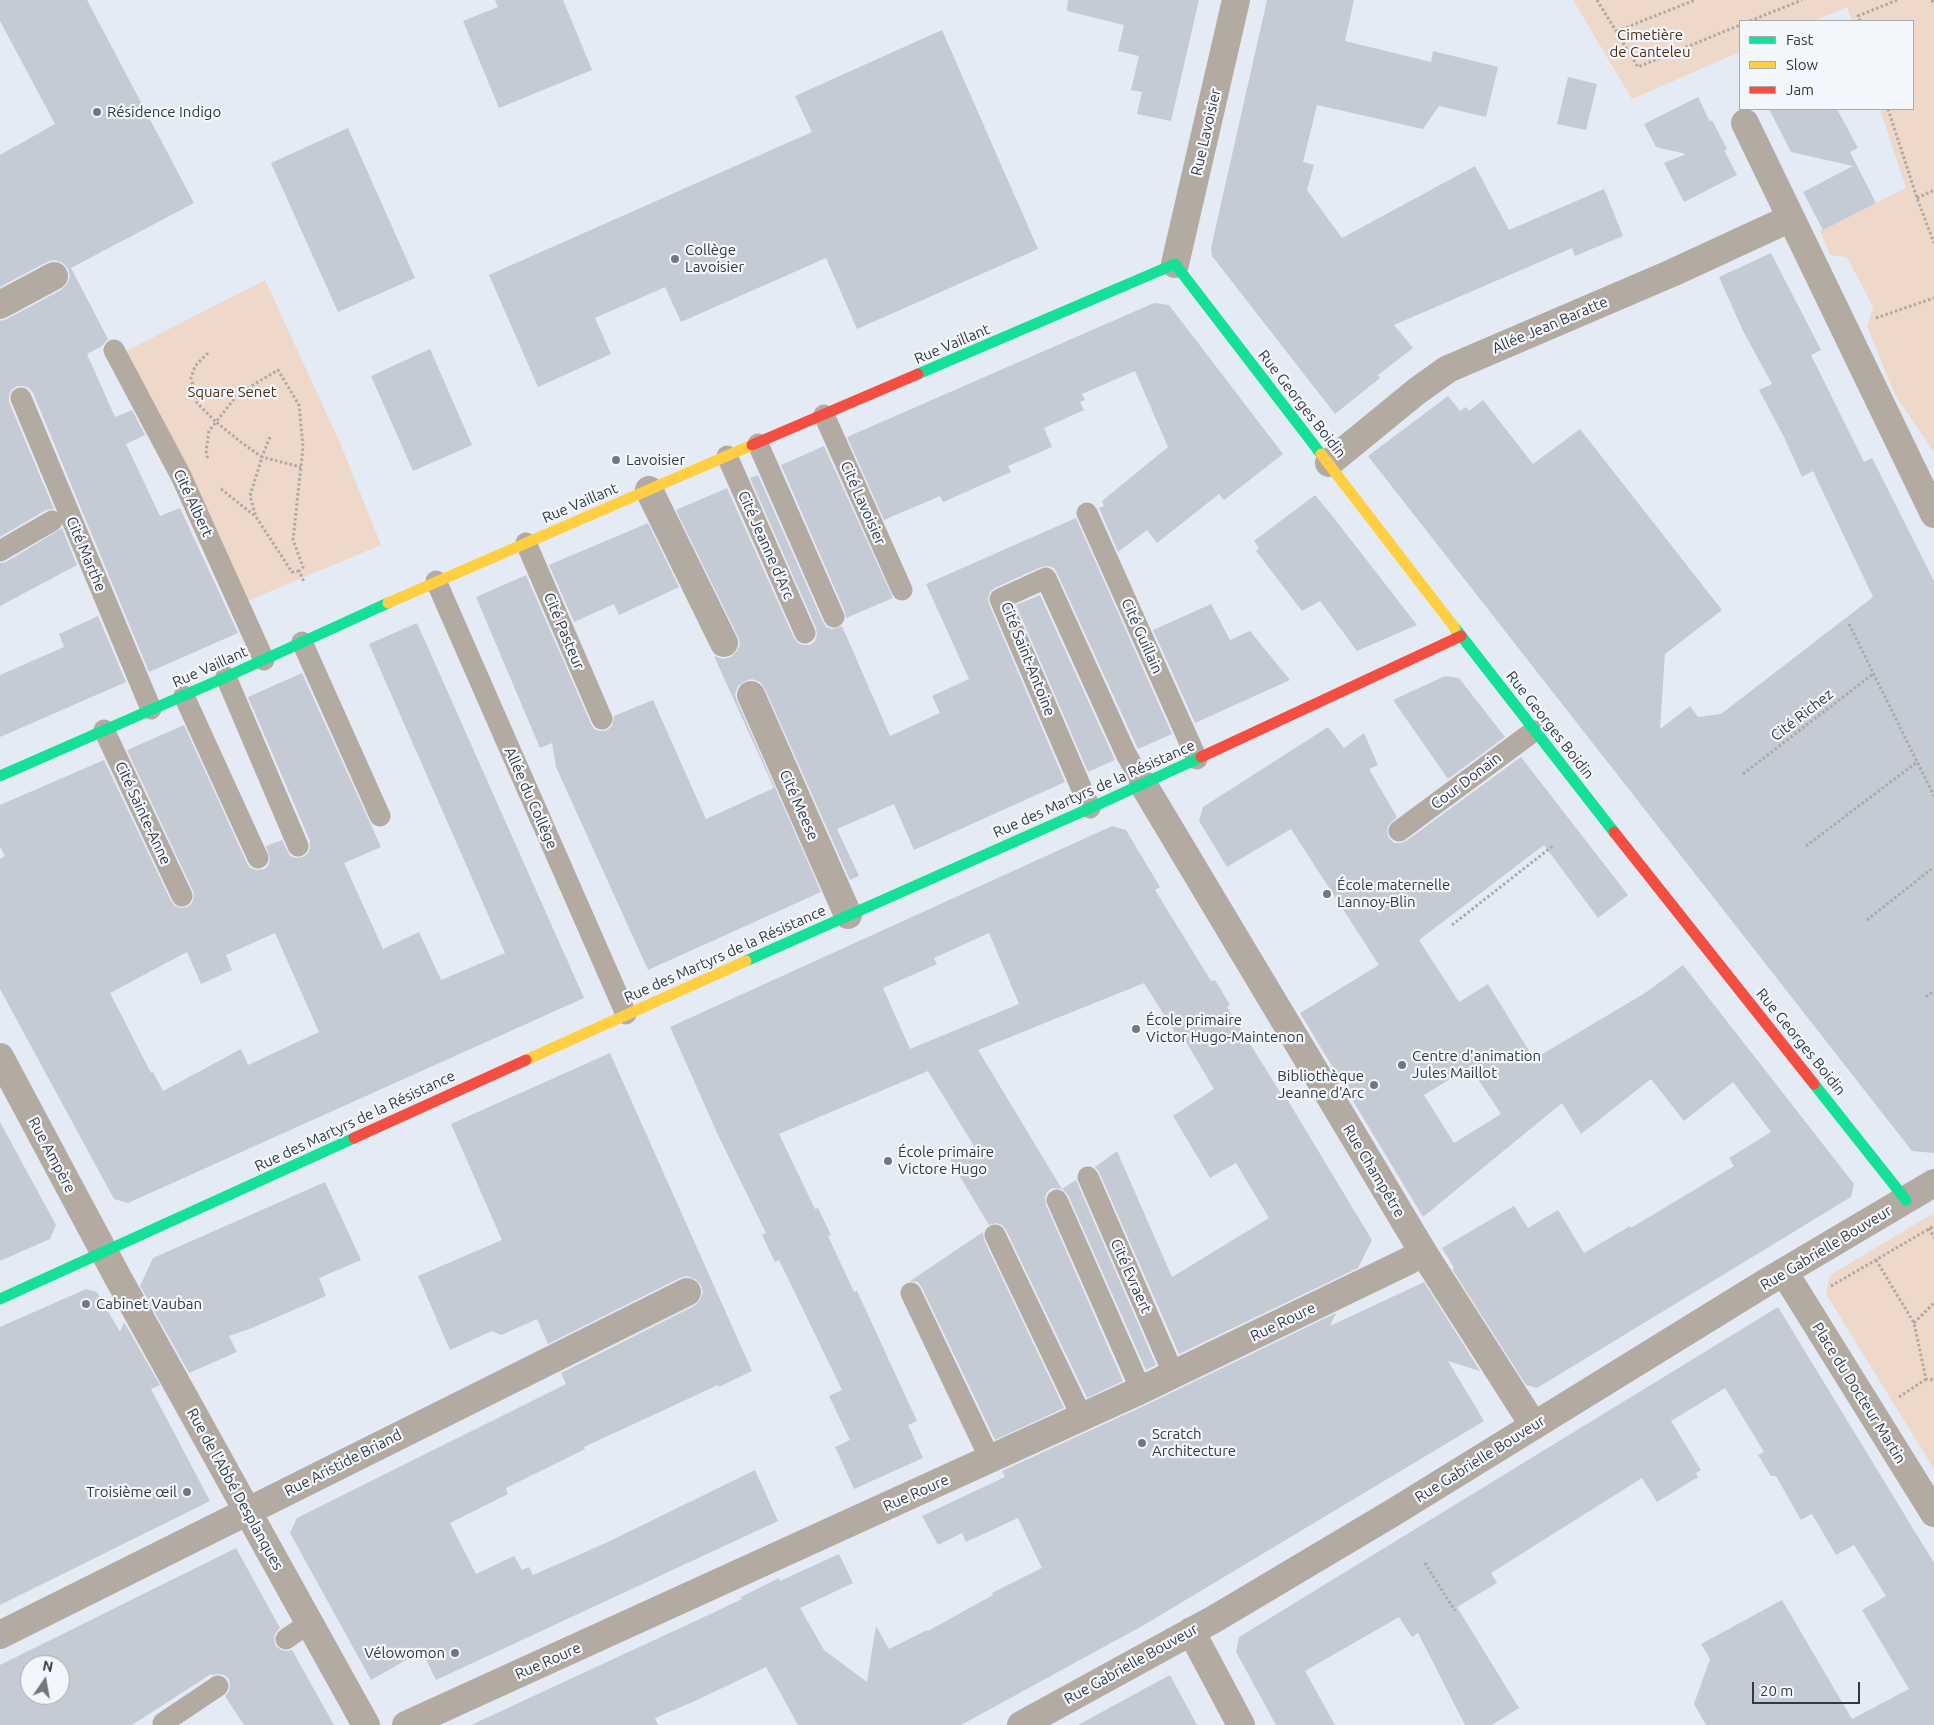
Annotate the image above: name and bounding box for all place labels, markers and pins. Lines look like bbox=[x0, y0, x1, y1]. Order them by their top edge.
place label: Résidence Indigo bbox=[107, 103, 221, 121]
marker: Résidence Indigo bbox=[91, 106, 103, 118]
place label: Collège Lavoisier bbox=[685, 241, 744, 276]
marker: Collège Lavoisier bbox=[669, 253, 681, 265]
place label: Lavoisier bbox=[626, 451, 685, 469]
marker: Lavoisier bbox=[610, 454, 622, 466]
place label: École maternelle Lannoy-Blin bbox=[1337, 876, 1450, 911]
marker: École maternelle Lannoy-Blin bbox=[1321, 888, 1333, 900]
place label: École primaire Victor Hugo-Maintenon bbox=[1146, 1011, 1304, 1046]
marker: École primaire Victor Hugo-Maintenon bbox=[1130, 1023, 1142, 1035]
place label: Centre d'animation Jules Maillot bbox=[1412, 1047, 1541, 1082]
marker: Centre d'animation Jules Maillot bbox=[1396, 1059, 1408, 1071]
place label: Bibliothèque Jeanne d'Arc bbox=[1277, 1067, 1364, 1102]
marker: Bibliothèque Jeanne d'Arc bbox=[1368, 1079, 1380, 1091]
place label: École primaire Victore Hugo bbox=[898, 1143, 994, 1178]
marker: École primaire Victore Hugo bbox=[882, 1155, 894, 1167]
place label: Cabinet Vauban bbox=[96, 1295, 202, 1313]
marker: Cabinet Vauban bbox=[80, 1298, 92, 1310]
place label: Scratch Architecture bbox=[1152, 1425, 1236, 1460]
marker: Scratch Architecture bbox=[1136, 1437, 1148, 1449]
place label: Troisième œil bbox=[86, 1483, 177, 1501]
marker: Troisième œil bbox=[181, 1486, 193, 1498]
place label: Vélowomon bbox=[364, 1644, 445, 1662]
marker: Vélowomon bbox=[449, 1647, 461, 1659]

